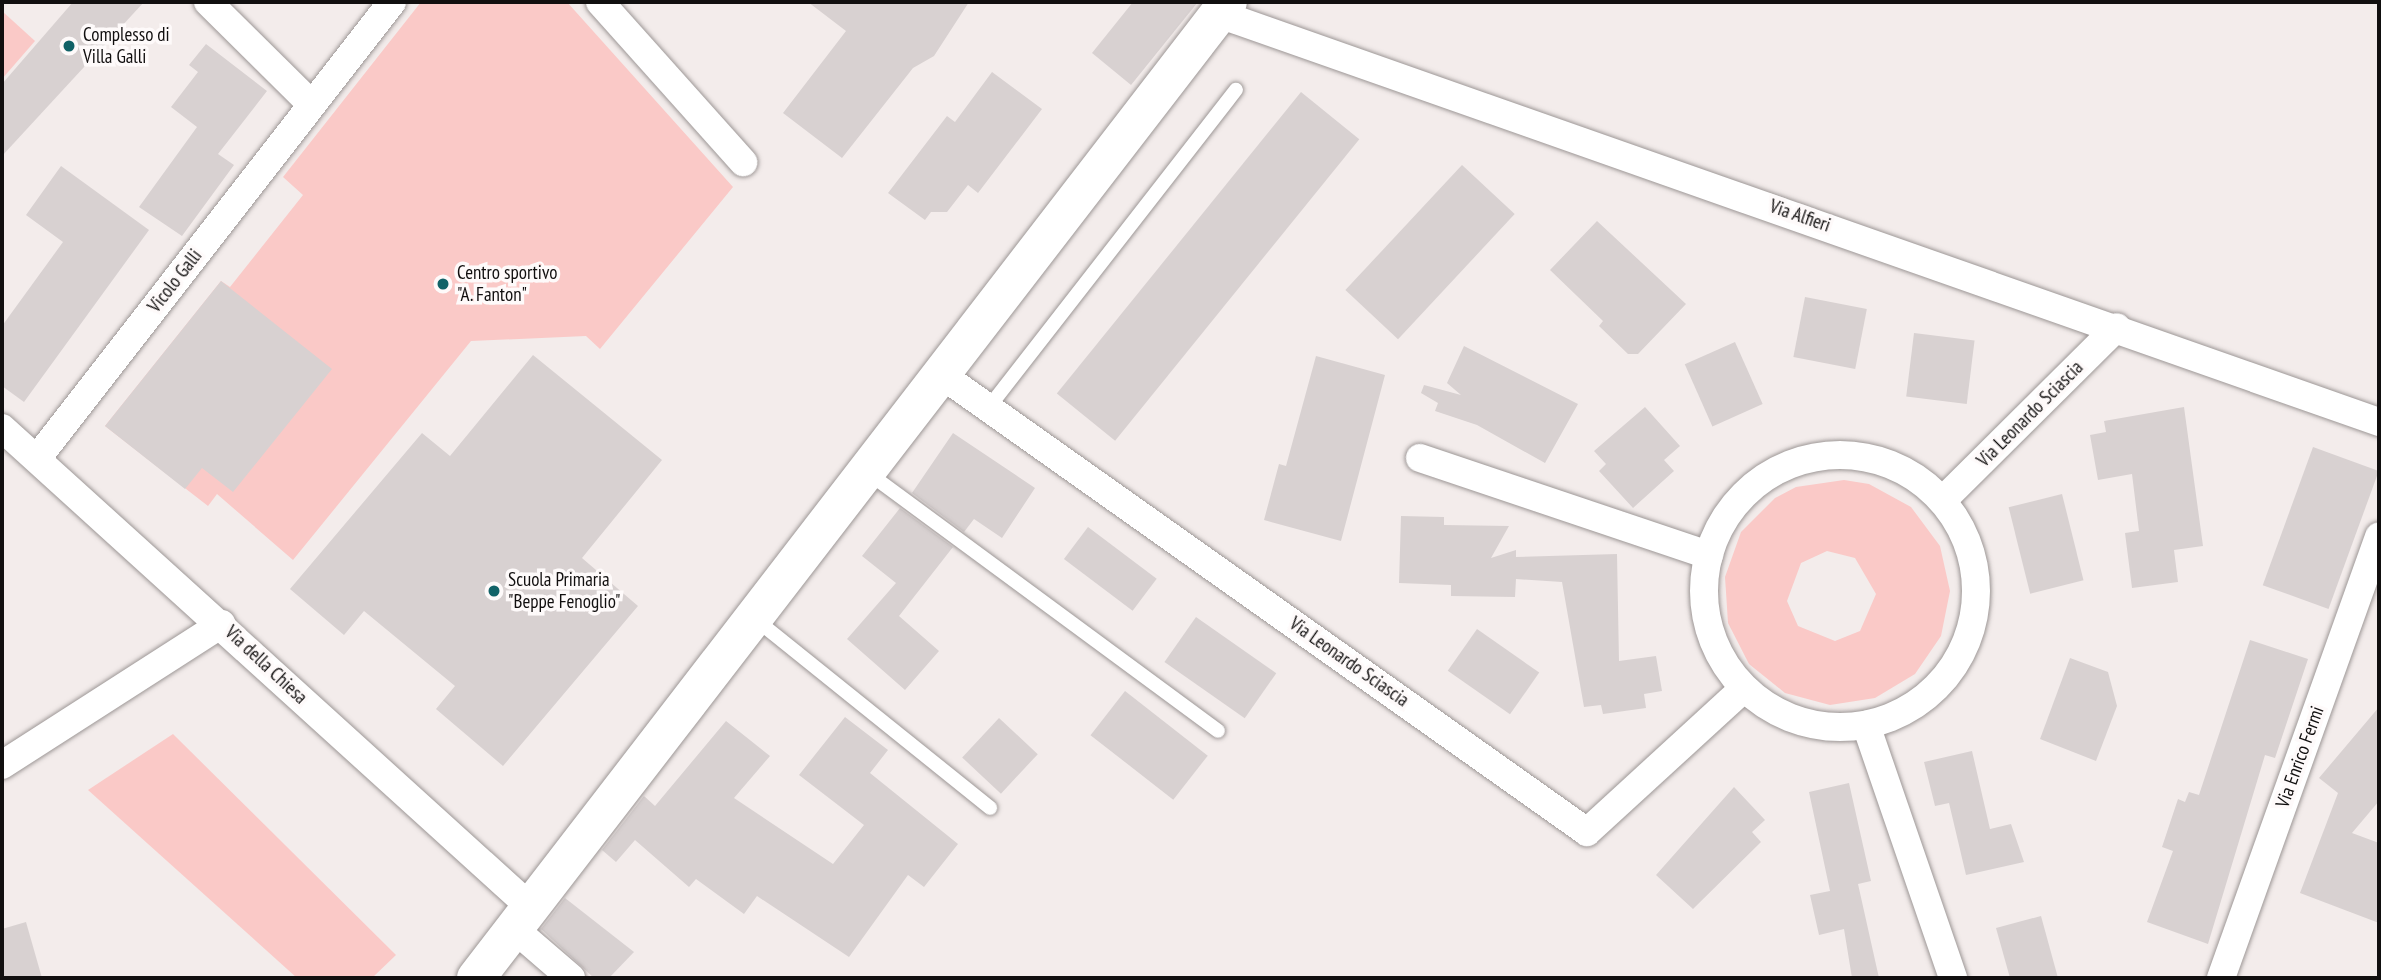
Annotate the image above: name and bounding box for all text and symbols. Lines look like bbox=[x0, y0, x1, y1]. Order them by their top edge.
place label: Complesso di Villa Galli bbox=[83, 24, 170, 68]
marker: Complesso di Villa Galli bbox=[61, 38, 77, 54]
street label: Via Alfieri bbox=[1766, 195, 1834, 237]
street label: Vicolo Galli bbox=[143, 245, 207, 317]
place label: Centro sportivo "A. Fanton" bbox=[457, 262, 558, 306]
marker: Centro sportivo "A. Fanton" bbox=[435, 276, 451, 292]
street label: Via Leonardo Sciascia bbox=[1972, 356, 2088, 472]
place label: Scuola Primaria "Beppe Fenoglio" bbox=[508, 569, 620, 613]
marker: Scuola Primaria "Beppe Fenoglio" bbox=[486, 583, 502, 599]
street label: Via Leonardo Sciascia bbox=[1285, 612, 1413, 712]
street label: Via della Chiesa bbox=[220, 621, 312, 709]
street label: Via Enrico Fermi bbox=[2271, 703, 2329, 811]

